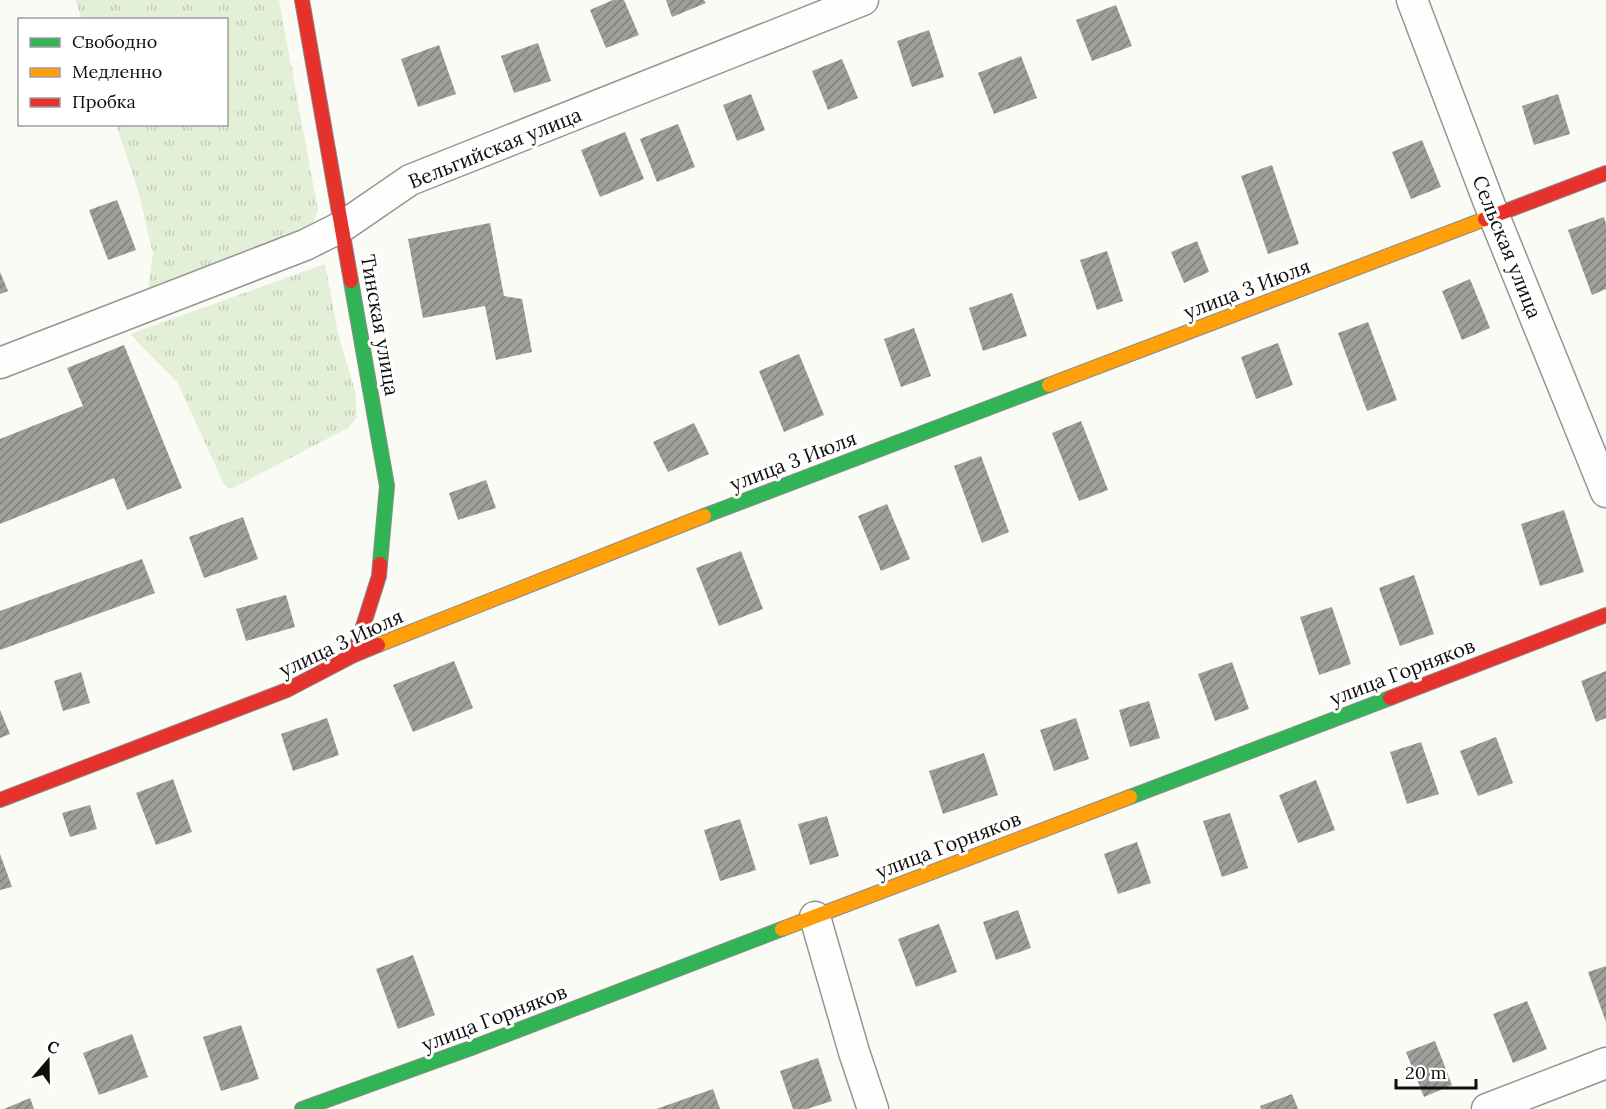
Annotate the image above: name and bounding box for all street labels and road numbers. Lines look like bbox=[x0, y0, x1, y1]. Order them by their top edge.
street label: Вельгийская улица bbox=[405, 101, 585, 194]
street label: Сельская улица bbox=[1467, 172, 1548, 322]
street label: Тинская улица bbox=[356, 252, 405, 397]
street label: улица 3 Июля bbox=[1180, 253, 1314, 324]
street label: улица 3 Июля bbox=[726, 425, 860, 496]
street label: улица 3 Июля bbox=[275, 603, 407, 682]
street label: улица Горняков bbox=[1326, 632, 1478, 711]
street label: улица Горняков bbox=[872, 805, 1024, 884]
street label: улица Горняков bbox=[418, 978, 570, 1057]

